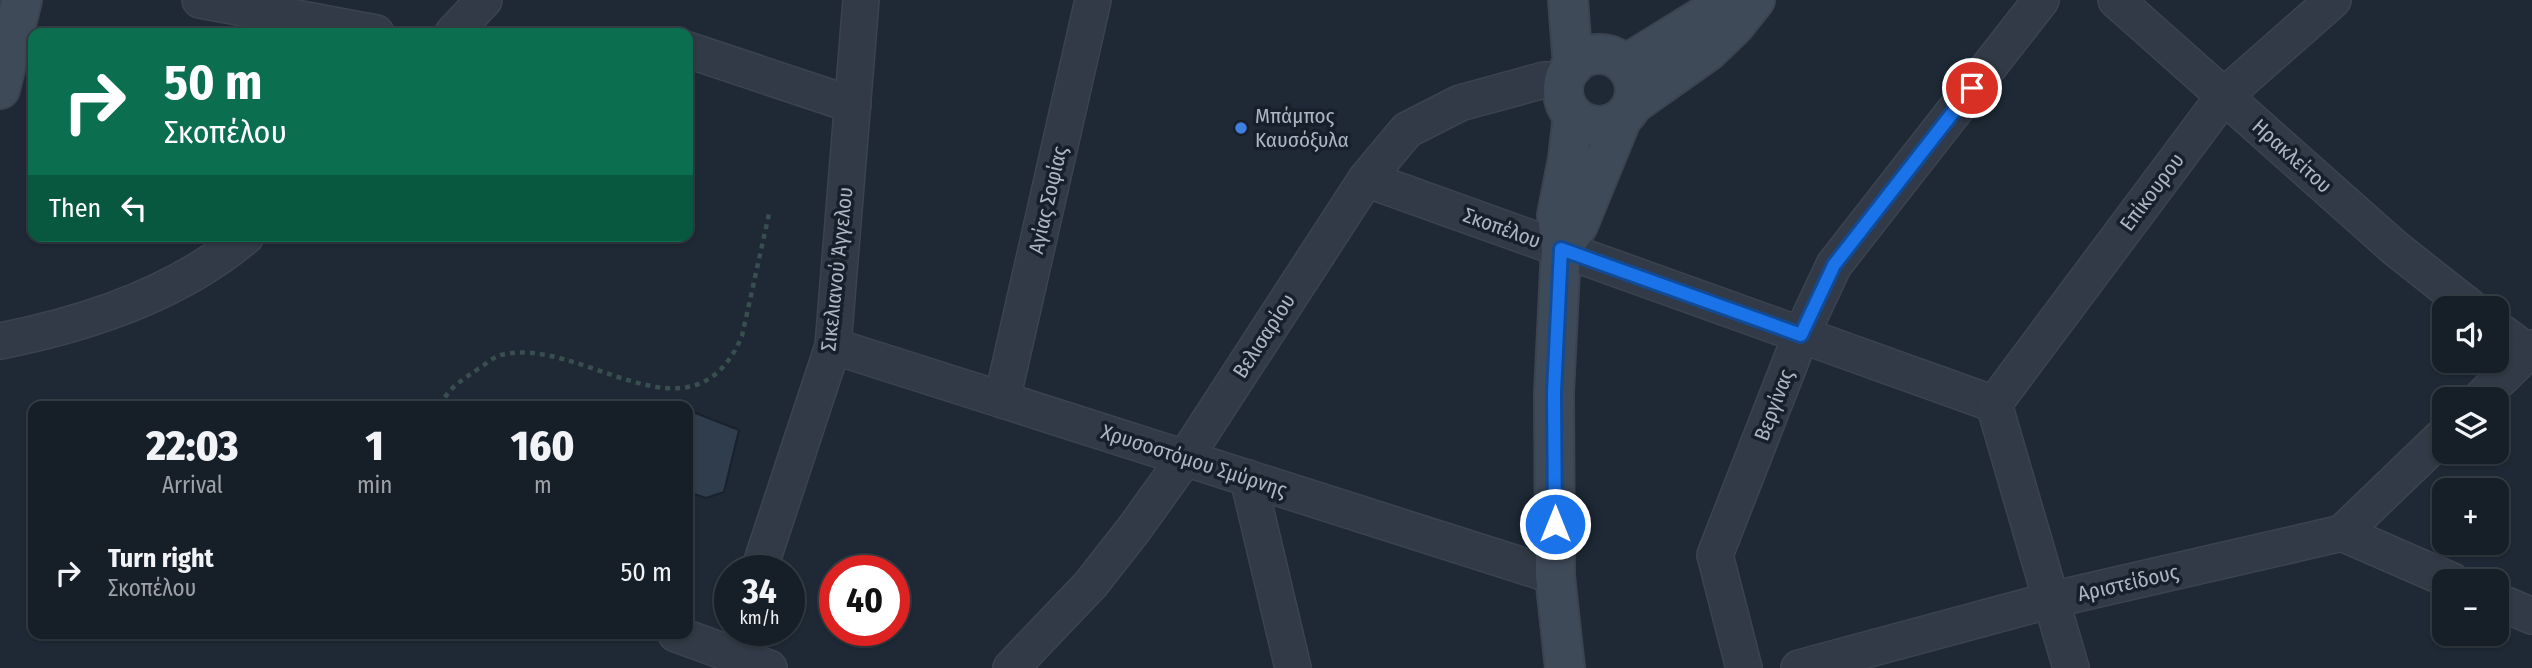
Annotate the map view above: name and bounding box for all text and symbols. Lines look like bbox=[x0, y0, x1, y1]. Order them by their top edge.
text: 50 m bbox=[164, 53, 262, 112]
icon: right bbox=[49, 56, 140, 147]
pin bbox=[1942, 58, 2002, 118]
icon: arrive bbox=[1953, 69, 1991, 107]
place label: Μπάμπος Καυσόξυλα bbox=[1255, 103, 1349, 153]
text: Σκοπέλου bbox=[164, 113, 287, 151]
street label: Ηρακλείτου bbox=[2247, 113, 2337, 199]
marker: Μπάμπος Καυσόξυλα bbox=[1233, 120, 1249, 136]
street label: Αγίας Σοφίας bbox=[1023, 144, 1073, 256]
street label: Επίκουρου bbox=[2114, 148, 2190, 236]
street label: Σικελιανού Άγγελου bbox=[815, 186, 859, 352]
icon: left bbox=[115, 189, 153, 227]
text: Then bbox=[49, 193, 101, 224]
street label: Σκοπέλου bbox=[1460, 202, 1544, 254]
street label: Βελισαρίου bbox=[1227, 289, 1301, 383]
map controls bbox=[2432, 296, 2509, 646]
button: sound bbox=[2432, 296, 2509, 373]
street label: Βεργίνας bbox=[1748, 365, 1800, 445]
button: layers bbox=[2432, 387, 2509, 464]
street label: Χρυσοστόμου Σμύρνης bbox=[1098, 419, 1290, 503]
text: 22:03 bbox=[146, 421, 239, 471]
text: 1 bbox=[366, 421, 384, 471]
text: 160 bbox=[511, 421, 575, 471]
text: Arrival bbox=[162, 471, 223, 499]
text: min bbox=[357, 471, 393, 499]
text: m bbox=[534, 471, 552, 499]
button: + bbox=[2432, 478, 2509, 555]
position arrow bbox=[1518, 487, 1592, 561]
text: Turn right bbox=[108, 543, 214, 574]
icon: right bbox=[49, 554, 87, 592]
speed limit sign: 40 bbox=[819, 555, 910, 646]
text: 50 m bbox=[620, 557, 672, 588]
street label: Αριστείδους bbox=[2075, 559, 2181, 607]
button: − bbox=[2432, 569, 2509, 646]
text: 34 bbox=[742, 570, 777, 612]
text: Σκοπέλου bbox=[108, 574, 196, 602]
text: km/h bbox=[739, 607, 780, 629]

